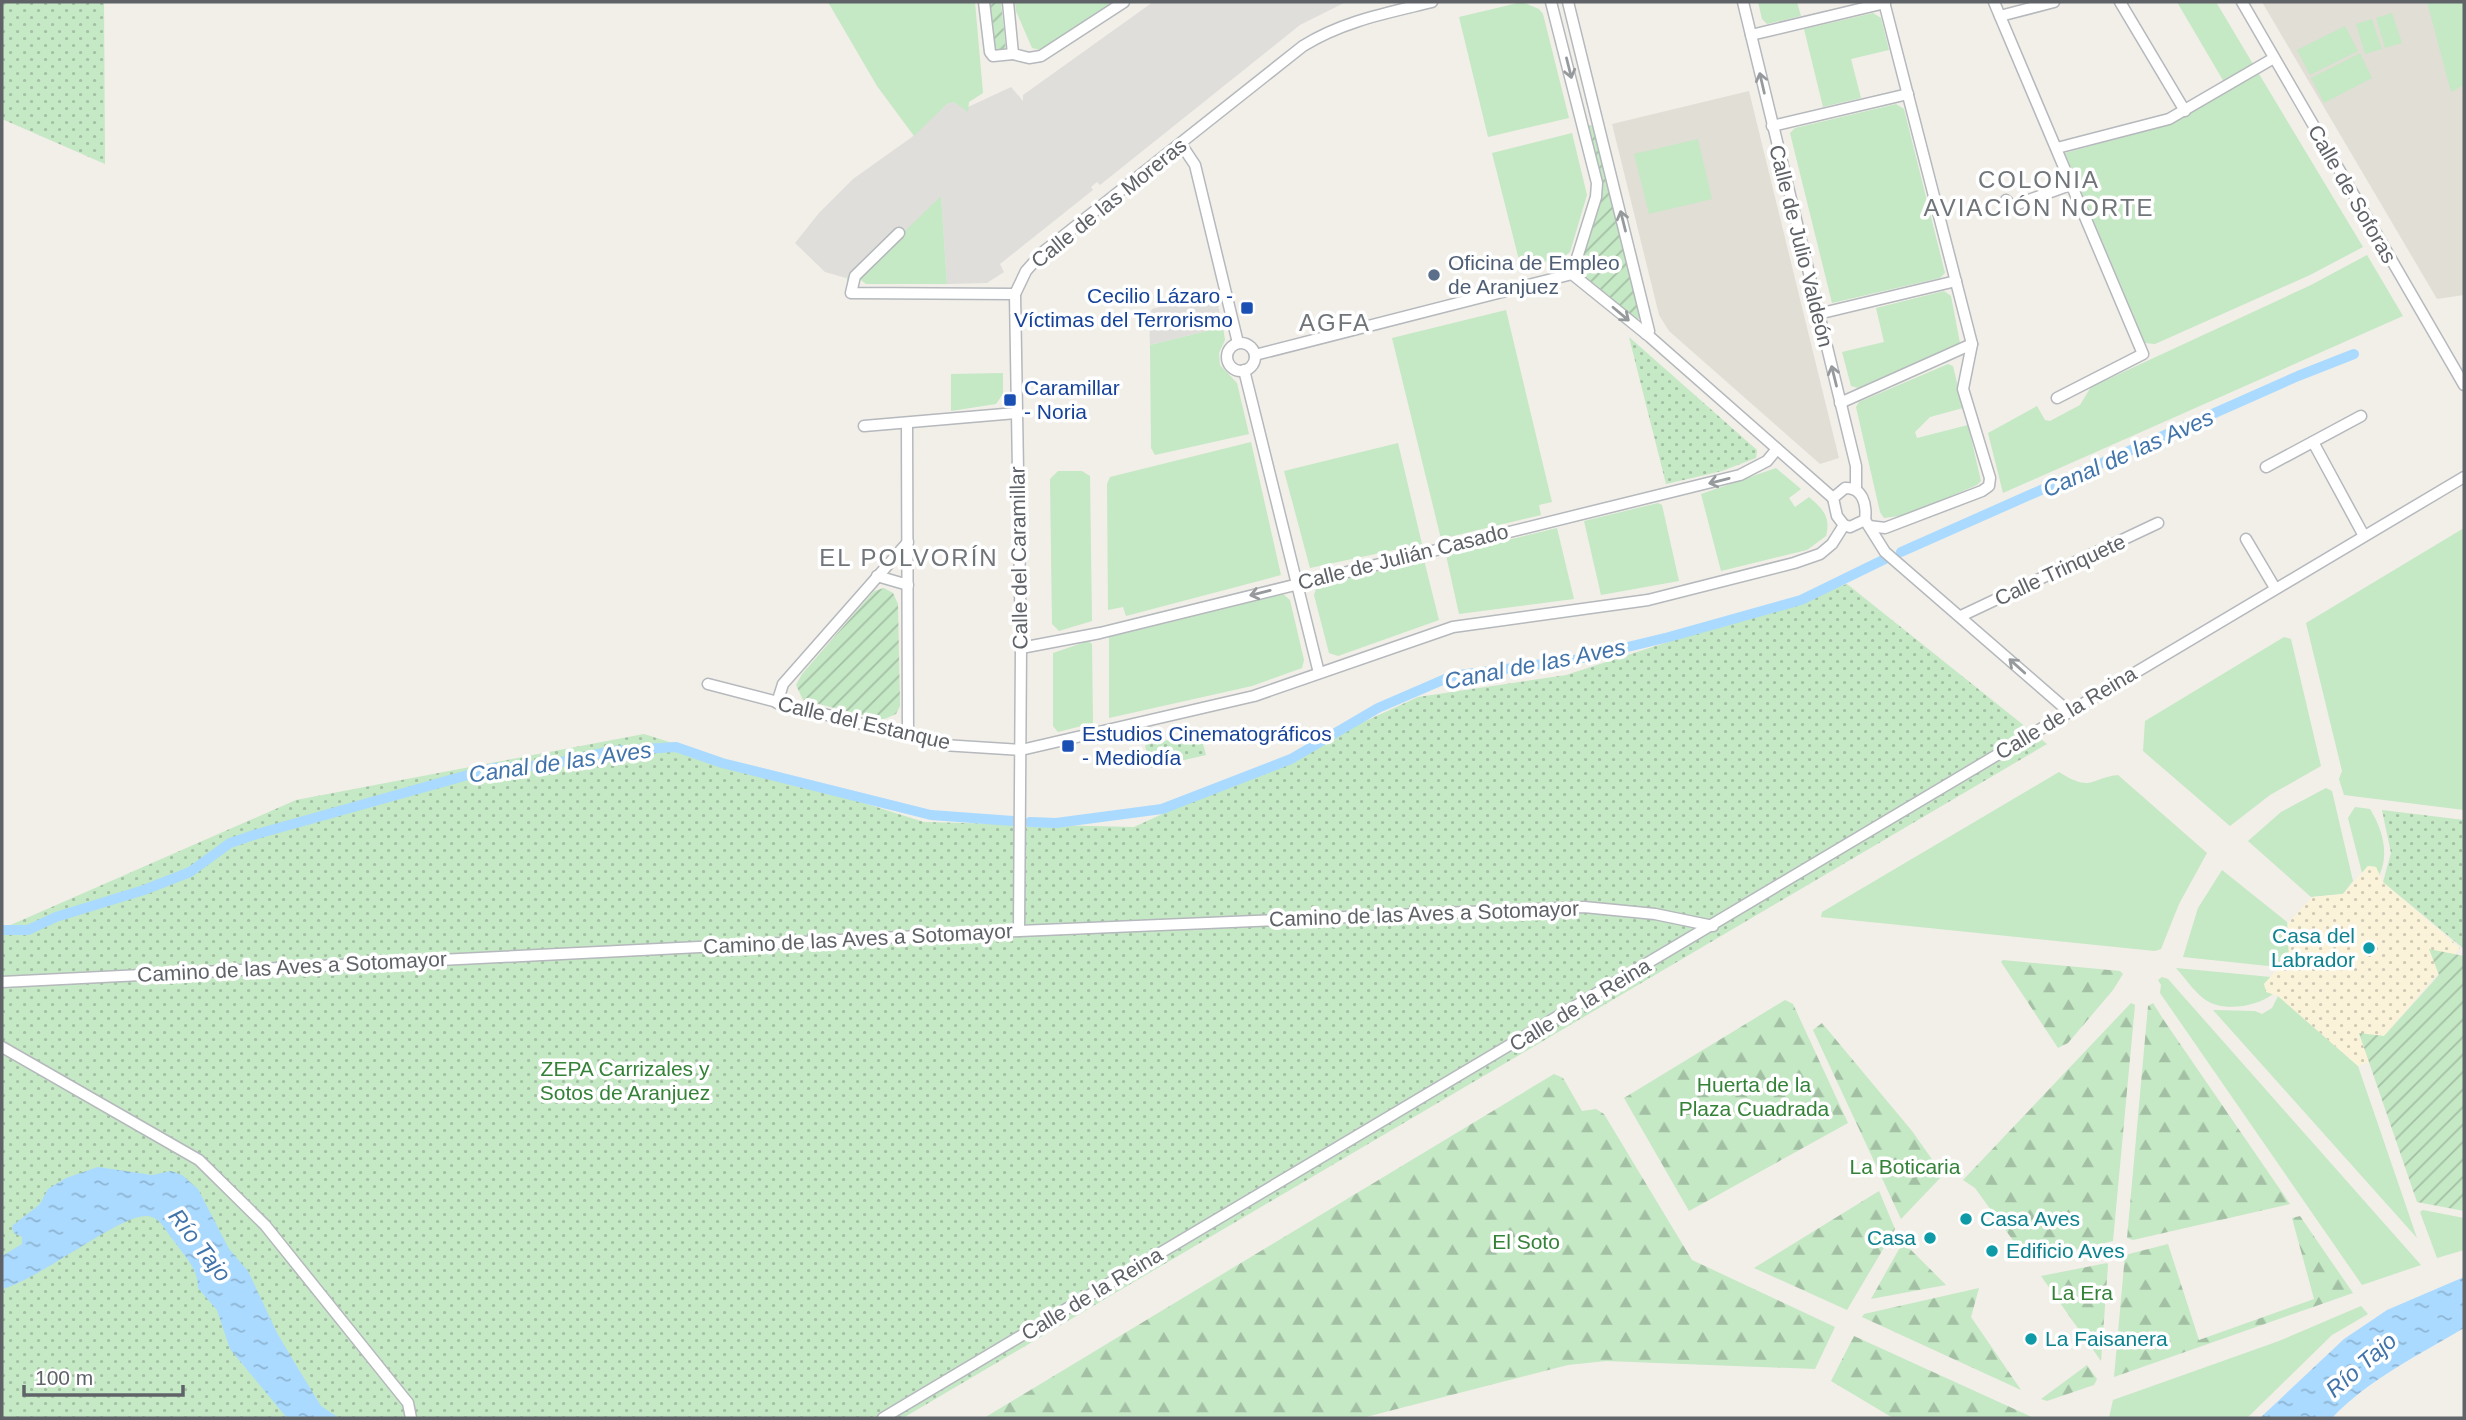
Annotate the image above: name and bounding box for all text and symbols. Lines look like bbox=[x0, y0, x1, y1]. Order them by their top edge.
one-way arrow bbox=[1563, 56, 1576, 79]
one-way arrow bbox=[1755, 72, 1768, 95]
street label: Calle de Soforas bbox=[2304, 121, 2401, 267]
street label: Calle de las Moreras bbox=[1027, 133, 1191, 272]
street label: Calle de Julio Valdeón bbox=[1765, 142, 1838, 349]
district label: COLONIA AVIACIÓN NORTE bbox=[1923, 166, 2155, 221]
one-way arrow bbox=[1616, 210, 1629, 233]
place label: Oficina de Empleo de Aranjuez bbox=[1448, 251, 1620, 298]
marker: Oficina de Empleo de Aranjuez bbox=[1426, 267, 1442, 283]
place label: Cecilio Lázaro - Víctimas del Terrorismo bbox=[1014, 284, 1233, 331]
marker: Cecilio Lázaro - Víctimas del Terrorismo bbox=[1239, 300, 1255, 316]
one-way arrow bbox=[1611, 306, 1629, 322]
district label: AGFA bbox=[1299, 309, 1371, 336]
one-way arrow bbox=[1827, 365, 1840, 387]
place label: Caramillar - Noria bbox=[1024, 376, 1120, 423]
marker: Caramillar - Noria bbox=[1002, 392, 1018, 408]
water label: Canal de las Aves bbox=[2039, 403, 2218, 502]
street label: Calle del Caramillar bbox=[1005, 466, 1032, 650]
one-way arrow bbox=[1708, 475, 1731, 488]
street label: Calle de Julián Casado bbox=[1295, 519, 1510, 594]
street label: Calle Trinquete bbox=[1991, 529, 2129, 610]
district label: EL POLVORÍN bbox=[819, 544, 999, 571]
one-way arrow bbox=[1249, 587, 1272, 600]
water label: Canal de las Aves bbox=[1442, 634, 1628, 694]
one-way arrow bbox=[2008, 658, 2026, 674]
street label: Calle de la Reina bbox=[1991, 661, 2140, 764]
street label: Calle del Estanque bbox=[776, 691, 953, 754]
place label: Estudios Cinematográficos - Mediodía bbox=[1082, 722, 1332, 769]
water label: Canal de las Aves bbox=[467, 736, 653, 788]
marker: Estudios Cinematográficos - Mediodía bbox=[1060, 738, 1076, 754]
street label: Camino de las Aves a Sotomayor bbox=[1269, 897, 1579, 930]
street label: Camino de las Aves a Sotomayor bbox=[703, 919, 1013, 958]
place label: Casa del Labrador bbox=[2271, 924, 2355, 971]
marker: Casa del Labrador bbox=[2361, 940, 2377, 956]
street label: Camino de las Aves a Sotomayor bbox=[137, 947, 447, 986]
street label: Calle de la Reina bbox=[1505, 953, 1654, 1056]
park label: ZEPA Carrizales y Sotos de Aranjuez bbox=[540, 1057, 710, 1104]
park label: Huerta de la Plaza Cuadrada bbox=[1679, 1073, 1830, 1120]
park label: La Boticaria bbox=[1850, 1155, 1961, 1178]
water label: Río Tajo bbox=[164, 1204, 236, 1287]
place label: Casa Aves bbox=[1980, 1207, 2080, 1230]
marker: Casa Aves bbox=[1958, 1211, 1974, 1227]
place label: Casa bbox=[1867, 1226, 1916, 1249]
park label: El Soto bbox=[1492, 1230, 1560, 1253]
marker: Casa bbox=[1922, 1230, 1938, 1246]
place label: Edificio Aves bbox=[2006, 1239, 2125, 1262]
street label: Calle de la Reina bbox=[1017, 1242, 1166, 1345]
marker: Edificio Aves bbox=[1984, 1243, 2000, 1259]
park label: La Era bbox=[2051, 1281, 2113, 1304]
place label: La Faisanera bbox=[2045, 1327, 2168, 1350]
water label: Río Tajo bbox=[2320, 1327, 2402, 1403]
marker: La Faisanera bbox=[2023, 1331, 2039, 1347]
scale bar bbox=[24, 1354, 184, 1398]
text: 100 m bbox=[35, 1366, 93, 1389]

